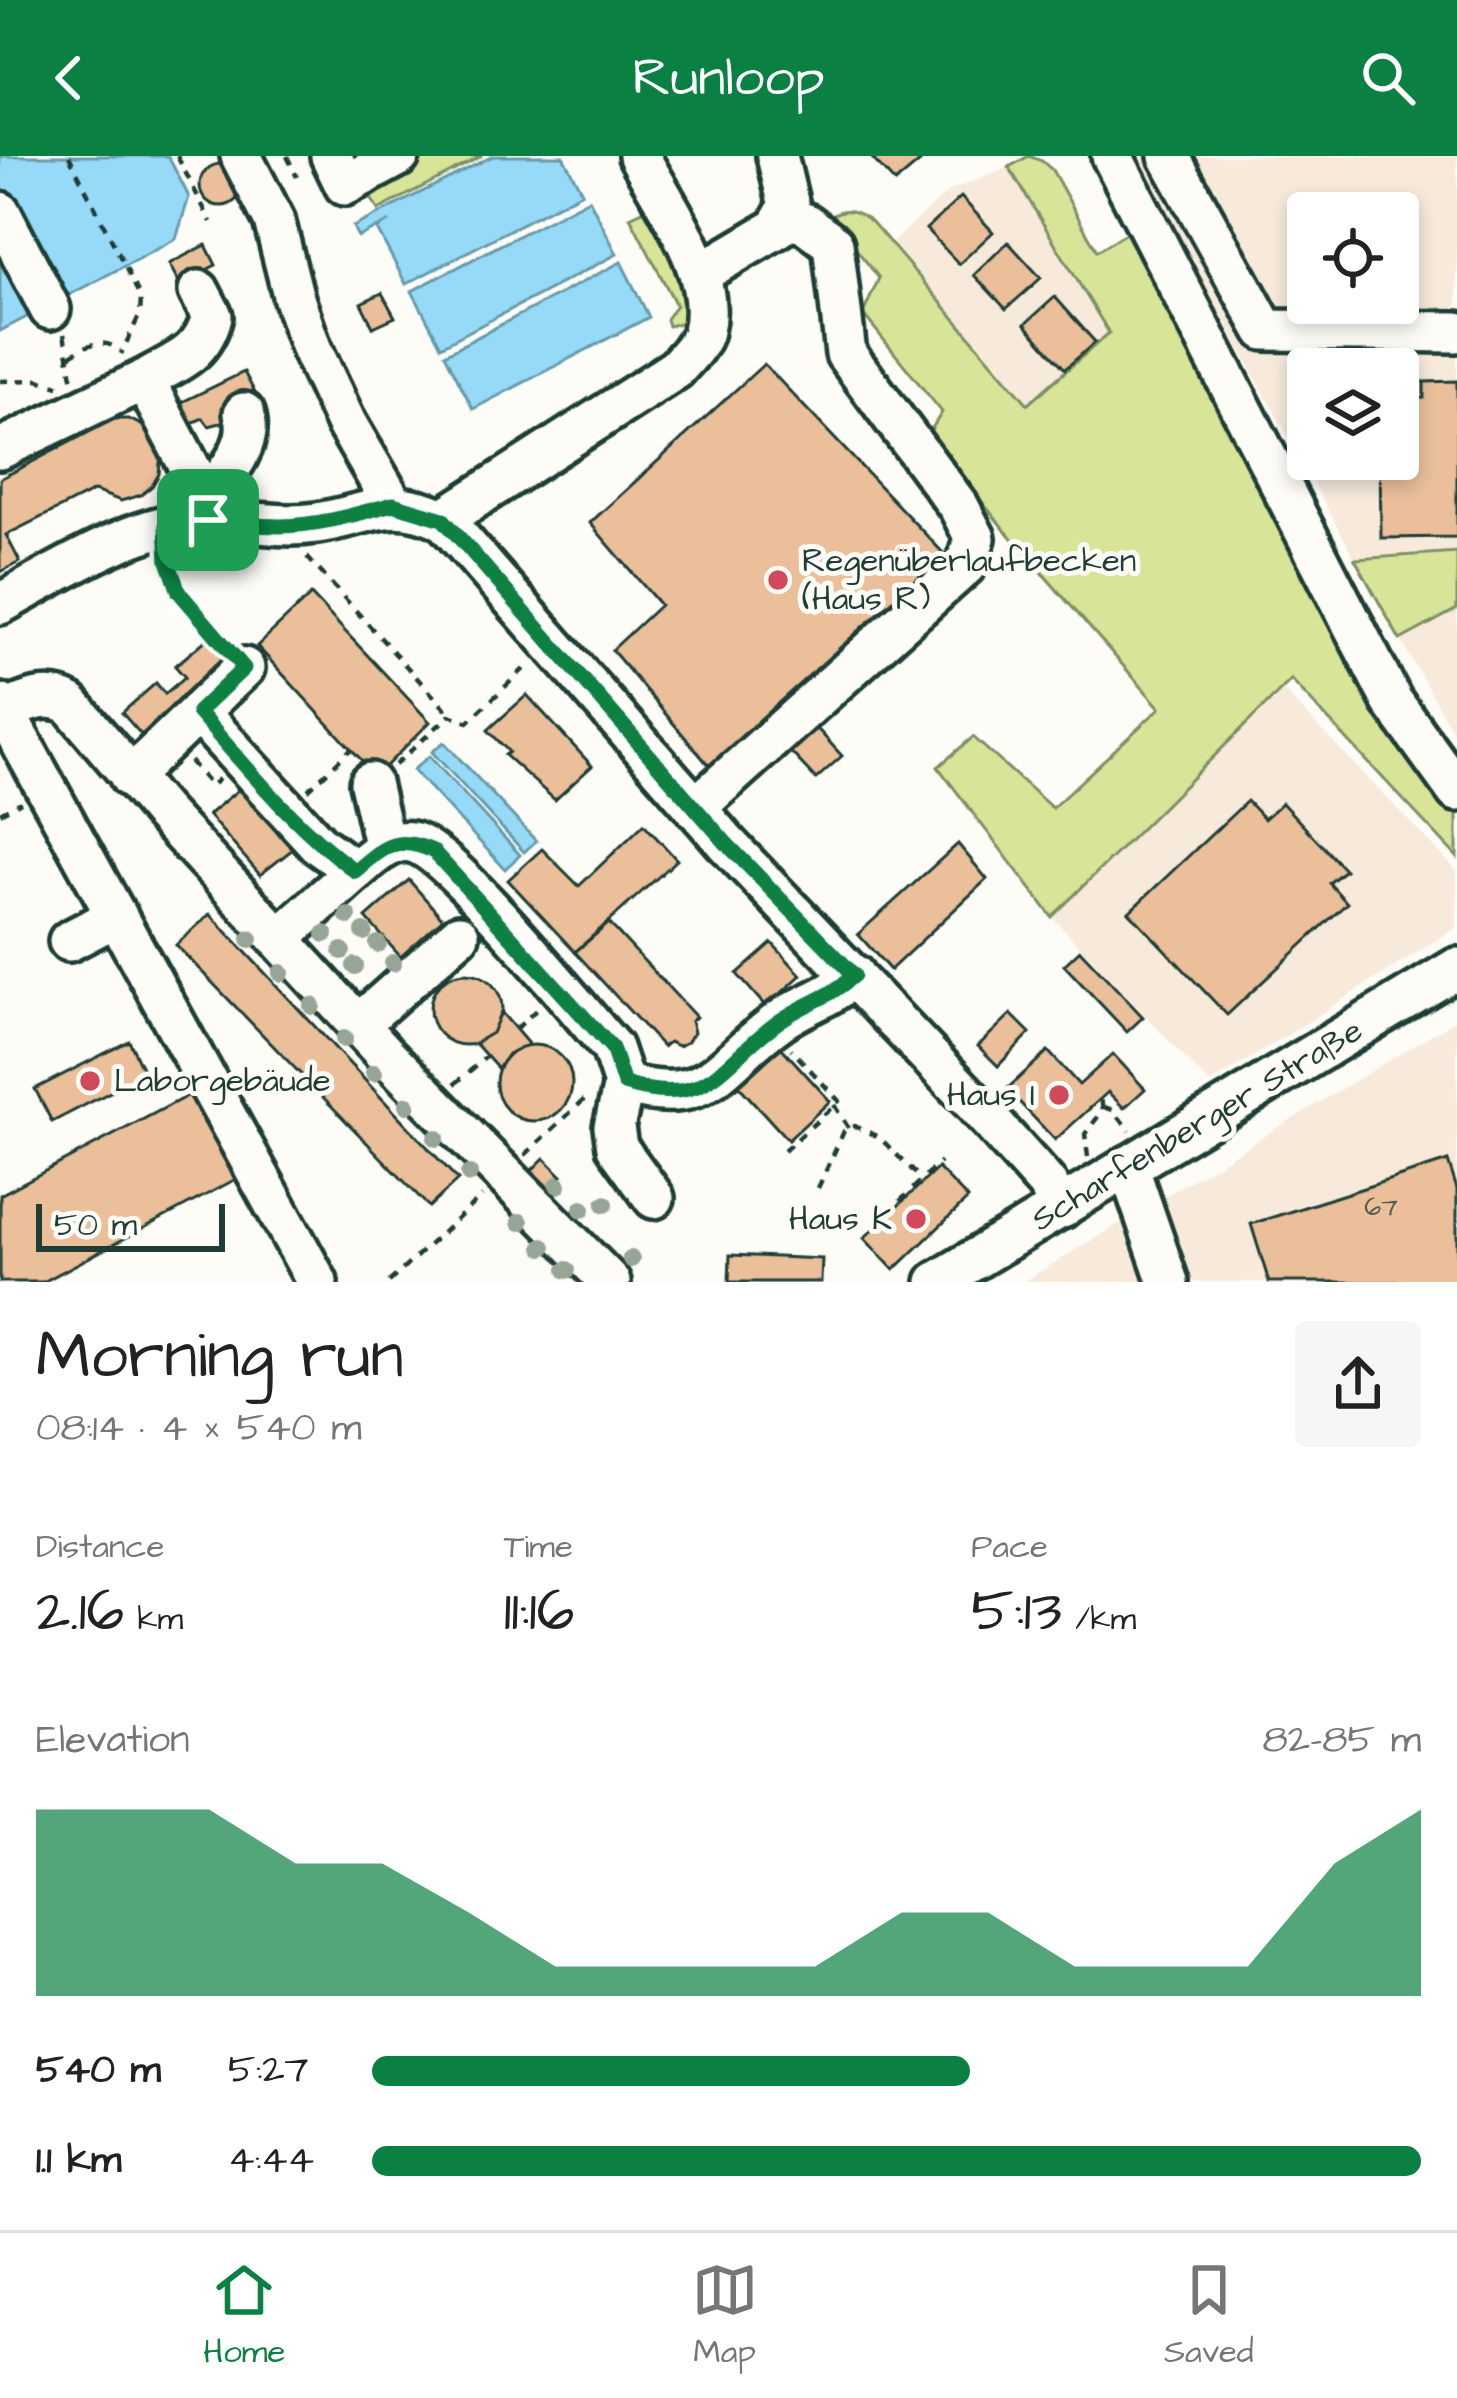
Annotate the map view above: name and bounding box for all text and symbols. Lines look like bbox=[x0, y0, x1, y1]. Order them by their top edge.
text: Runloop bbox=[632, 41, 825, 116]
icon: back bbox=[36, 45, 102, 111]
icon: search bbox=[1355, 45, 1421, 111]
map controls bbox=[1287, 192, 1419, 480]
button: locate bbox=[1287, 192, 1419, 324]
button: layers bbox=[1287, 348, 1419, 480]
pin bbox=[157, 469, 259, 571]
icon: arrive bbox=[175, 487, 241, 553]
place label: Regenüberlaufbecken (Haus R) bbox=[802, 538, 1136, 622]
marker: Regenüberlaufbecken (Haus R) bbox=[765, 567, 791, 593]
street label: Scharfenberger Straße bbox=[1023, 1008, 1372, 1244]
place label: Laborgebäude bbox=[114, 1058, 331, 1106]
marker: Laborgebäude bbox=[77, 1068, 103, 1094]
place label: Haus I bbox=[947, 1072, 1035, 1118]
marker: Haus I bbox=[1046, 1082, 1072, 1108]
house number: 67 bbox=[1364, 1188, 1398, 1226]
place label: Haus K bbox=[789, 1196, 892, 1242]
scale bar bbox=[36, 1198, 225, 1251]
text: 50 m bbox=[54, 1202, 137, 1248]
marker: Haus K bbox=[903, 1206, 929, 1232]
text: Morning run bbox=[36, 1311, 404, 1403]
button: share bbox=[1295, 1321, 1421, 1447]
text: 08:14 · 4 × 540 m bbox=[36, 1402, 362, 1456]
text: Distance bbox=[36, 1524, 164, 1570]
text: Time bbox=[504, 1524, 573, 1570]
text: Pace bbox=[971, 1524, 1048, 1570]
text: 2.16 bbox=[36, 1570, 124, 1653]
text: 11:16 bbox=[504, 1570, 574, 1653]
text: 5:13 bbox=[971, 1570, 1062, 1653]
text: km bbox=[124, 1596, 183, 1642]
text: /km bbox=[1062, 1596, 1136, 1642]
text: Elevation bbox=[36, 1714, 190, 1768]
text: 82–85 m bbox=[1262, 1714, 1421, 1768]
text: 540 m bbox=[36, 2044, 161, 2098]
text: 5:27 bbox=[228, 2044, 308, 2098]
text: 1.1 km bbox=[36, 2134, 121, 2188]
text: 4:44 bbox=[228, 2134, 314, 2188]
tab: Home bbox=[203, 2257, 285, 2375]
tab: Map bbox=[692, 2257, 758, 2375]
tab: Saved bbox=[1164, 2257, 1254, 2375]

